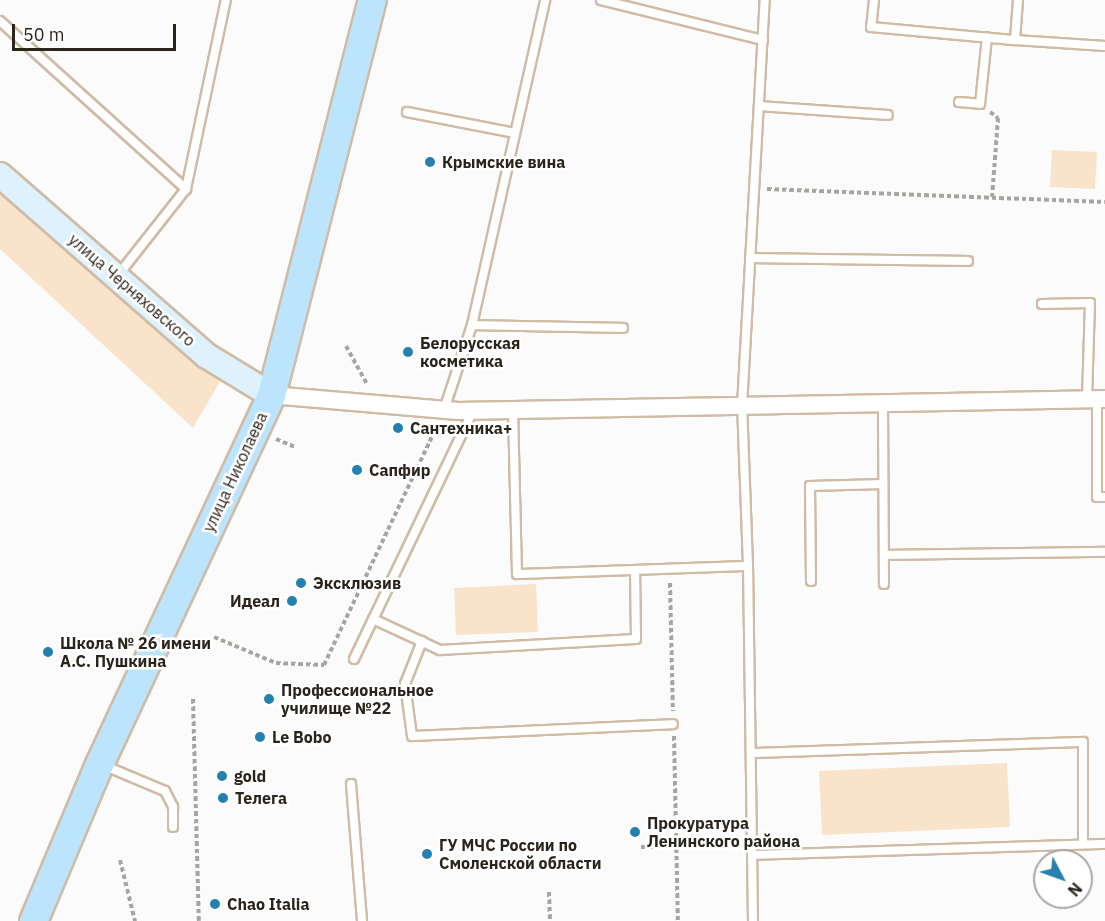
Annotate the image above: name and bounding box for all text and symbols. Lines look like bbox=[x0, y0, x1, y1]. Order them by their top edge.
scale bar bbox=[15, 12, 178, 50]
text: 50 m bbox=[23, 23, 65, 46]
place label: Крымские вина bbox=[442, 152, 565, 172]
marker: Крымские вина bbox=[423, 155, 437, 169]
street label: улица Черняховского bbox=[65, 230, 199, 350]
place label: Белорусская косметика bbox=[420, 333, 520, 371]
marker: Белорусская косметика bbox=[401, 345, 415, 359]
street label: улица Николаева bbox=[199, 409, 271, 535]
place label: Сантехника+ bbox=[410, 418, 512, 438]
marker: Сантехника+ bbox=[391, 421, 405, 435]
place label: Сапфир bbox=[369, 460, 430, 480]
marker: Сапфир bbox=[350, 463, 364, 477]
place label: Эксклюзив bbox=[313, 573, 401, 593]
marker: Эксклюзив bbox=[294, 576, 308, 590]
place label: Идеал bbox=[230, 591, 280, 611]
marker: Идеал bbox=[285, 594, 299, 608]
place label: Школа № 26 имени А.С. Пушкина bbox=[60, 633, 211, 671]
marker: Школа № 26 имени А.С. Пушкина bbox=[41, 645, 55, 659]
place label: Профессиональное училище №22 bbox=[281, 680, 434, 718]
marker: Профессиональное училище №22 bbox=[262, 692, 276, 706]
place label: Le Bobo bbox=[272, 727, 332, 747]
marker: Le Bobo bbox=[253, 730, 267, 744]
place label: gold bbox=[234, 766, 266, 786]
marker: gold bbox=[215, 769, 229, 783]
place label: Телега bbox=[235, 788, 287, 808]
marker: Телега bbox=[216, 791, 230, 805]
place label: Прокуратура Ленинского района bbox=[647, 813, 800, 851]
marker: Прокуратура Ленинского района bbox=[628, 825, 642, 839]
place label: ГУ МЧС России по Смоленской области bbox=[439, 835, 601, 873]
marker: ГУ МЧС России по Смоленской области bbox=[420, 847, 434, 861]
north arrow bbox=[1033, 849, 1093, 909]
text: N bbox=[1064, 879, 1086, 900]
place label: Chao Italia bbox=[227, 894, 310, 914]
marker: Chao Italia bbox=[208, 897, 222, 911]

